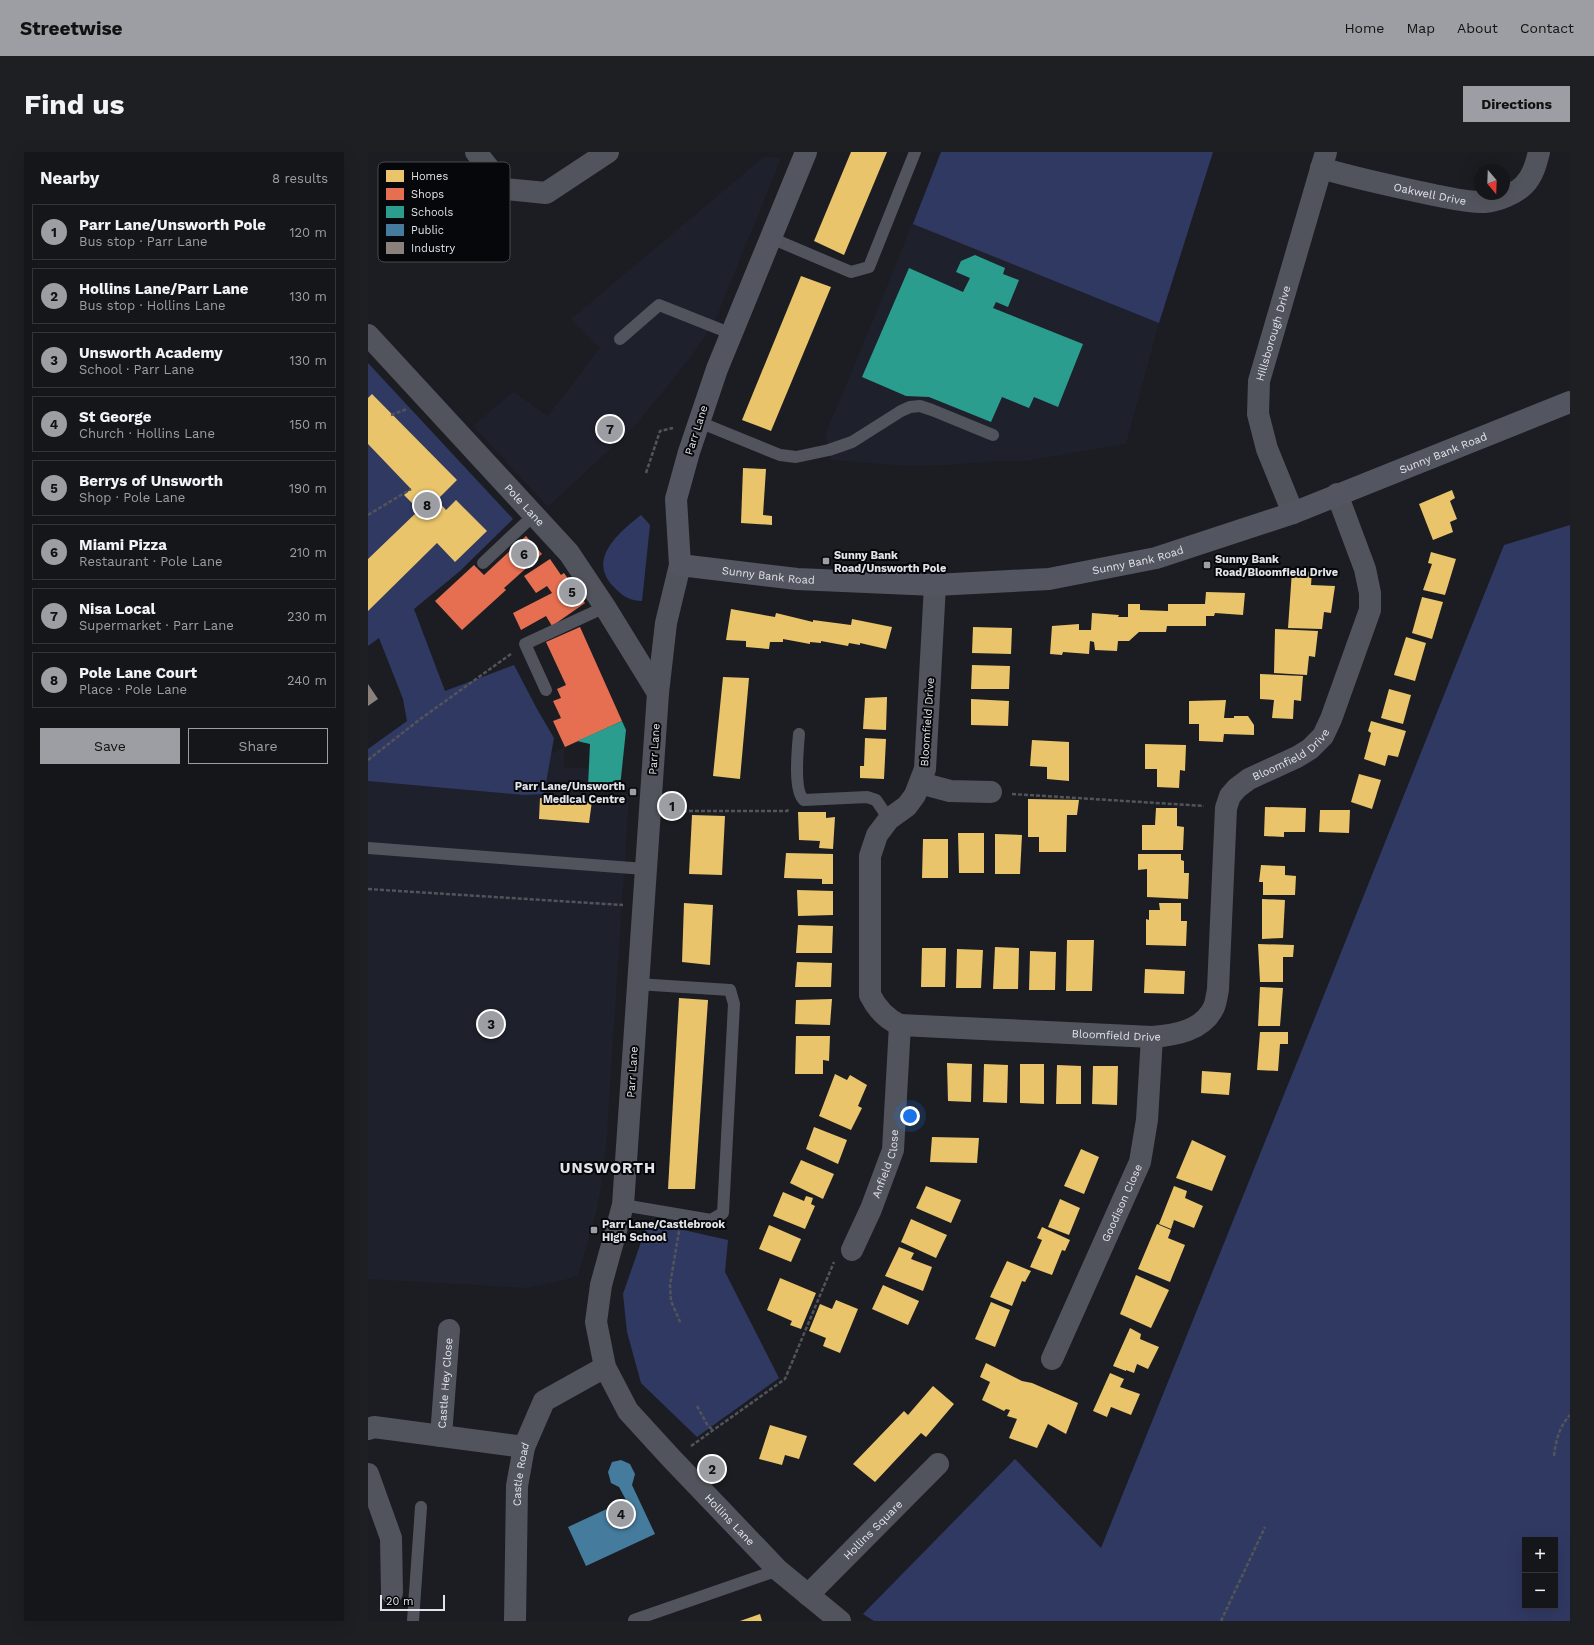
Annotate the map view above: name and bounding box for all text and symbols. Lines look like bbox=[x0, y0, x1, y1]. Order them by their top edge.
text: Streetwise bbox=[20, 17, 123, 40]
text: Home bbox=[1344, 20, 1384, 36]
text: Map bbox=[1406, 20, 1435, 36]
text: About bbox=[1457, 20, 1498, 36]
text: Contact bbox=[1520, 20, 1574, 36]
button: Directions bbox=[1463, 86, 1570, 122]
text: Find us bbox=[24, 88, 124, 121]
legend bbox=[378, 162, 510, 262]
north arrow bbox=[1474, 164, 1510, 200]
text: Nearby bbox=[40, 168, 99, 188]
text: Homes bbox=[411, 170, 448, 183]
text: 8 results bbox=[272, 171, 328, 186]
street label: Oakwell Drive bbox=[1392, 181, 1467, 208]
text: Shops bbox=[411, 188, 444, 201]
text: Schools bbox=[411, 206, 454, 219]
text: Parr Lane/Unsworth Pole bbox=[79, 216, 266, 234]
text: Public bbox=[411, 224, 444, 237]
text: 1 bbox=[51, 225, 57, 240]
text: 120 m bbox=[289, 225, 327, 240]
text: Bus stop · Parr Lane bbox=[79, 234, 208, 249]
text: Industry bbox=[411, 242, 456, 255]
text: Hollins Lane/Parr Lane bbox=[79, 280, 249, 298]
street label: Hillsborough Drive bbox=[1253, 284, 1294, 383]
text: 2 bbox=[50, 289, 58, 304]
text: 130 m bbox=[289, 289, 327, 304]
text: Bus stop · Hollins Lane bbox=[79, 298, 226, 313]
text: Unsworth Academy bbox=[79, 344, 223, 362]
text: 3 bbox=[50, 353, 58, 368]
text: 130 m bbox=[289, 353, 327, 368]
text: School · Parr Lane bbox=[79, 362, 194, 377]
street label: Parr Lane bbox=[682, 404, 711, 457]
text: St George bbox=[79, 408, 151, 426]
pin: 7 bbox=[597, 414, 623, 444]
text: 4 bbox=[50, 417, 58, 432]
text: 150 m bbox=[289, 417, 327, 432]
text: Church · Hollins Lane bbox=[79, 426, 215, 441]
street label: Sunny Bank Road bbox=[1397, 430, 1489, 477]
text: Berrys of Unsworth bbox=[79, 472, 223, 490]
text: 5 bbox=[50, 481, 58, 496]
text: 190 m bbox=[289, 481, 327, 496]
street label: Pole Lane bbox=[502, 481, 547, 529]
text: Shop · Pole Lane bbox=[79, 490, 185, 505]
pin: 8 bbox=[414, 490, 440, 520]
text: Miami Pizza bbox=[79, 536, 167, 554]
pin: 6 bbox=[511, 539, 537, 569]
street label: Sunny Bank Road bbox=[1091, 543, 1185, 577]
text: 6 bbox=[50, 545, 58, 560]
text: 210 m bbox=[289, 545, 327, 560]
place label: Sunny Bank Road/Unsworth Pole bbox=[834, 549, 946, 575]
place label: Sunny Bank Road/Bloomfield Drive bbox=[1215, 553, 1338, 579]
text: Restaurant · Pole Lane bbox=[79, 554, 223, 569]
marker: Sunny Bank Road/Unsworth Pole bbox=[821, 556, 831, 566]
marker: Sunny Bank Road/Bloomfield Drive bbox=[1202, 560, 1212, 570]
street label: Sunny Bank Road bbox=[721, 564, 815, 587]
pin: 5 bbox=[559, 577, 585, 607]
text: Nisa Local bbox=[79, 600, 155, 618]
text: 7 bbox=[50, 609, 58, 624]
text: 230 m bbox=[287, 609, 327, 624]
text: Supermarket · Parr Lane bbox=[79, 618, 234, 633]
text: Pole Lane Court bbox=[79, 664, 197, 682]
text: 8 bbox=[50, 673, 58, 688]
text: 240 m bbox=[287, 673, 327, 688]
street label: Bloomfield Drive bbox=[918, 677, 937, 767]
text: Place · Pole Lane bbox=[79, 682, 187, 697]
street label: Parr Lane bbox=[646, 723, 663, 775]
street label: Bloomfield Drive bbox=[1250, 727, 1332, 784]
button: Save bbox=[40, 728, 180, 764]
button: Share bbox=[188, 728, 328, 764]
place label: Parr Lane/Unsworth Medical Centre bbox=[515, 780, 625, 806]
marker: Parr Lane/Unsworth Medical Centre bbox=[628, 787, 638, 797]
pin: 1 bbox=[659, 791, 685, 821]
pin: 3 bbox=[478, 1009, 504, 1039]
street label: Bloomfield Drive bbox=[1071, 1027, 1161, 1044]
street label: Parr Lane bbox=[624, 1046, 641, 1098]
your location bbox=[900, 1106, 920, 1126]
street label: Anfield Close bbox=[870, 1129, 901, 1200]
district label: UNSWORTH bbox=[560, 1159, 656, 1177]
street label: Goodison Close bbox=[1099, 1162, 1145, 1244]
place label: Parr Lane/Castlebrook High School bbox=[602, 1218, 725, 1244]
marker: Parr Lane/Castlebrook High School bbox=[589, 1225, 599, 1235]
street label: Castle Hey Close bbox=[436, 1337, 455, 1429]
street label: Castle Road bbox=[511, 1440, 532, 1506]
pin: 2 bbox=[699, 1454, 725, 1484]
street label: Hollins Lane bbox=[702, 1491, 757, 1548]
street label: Hollins Square bbox=[841, 1498, 905, 1562]
pin: 4 bbox=[608, 1499, 634, 1529]
map controls bbox=[1522, 1537, 1558, 1609]
button: + bbox=[1522, 1537, 1558, 1573]
button: − bbox=[1522, 1573, 1558, 1609]
scale bar bbox=[380, 1593, 445, 1612]
text: 20 m bbox=[386, 1595, 414, 1608]

